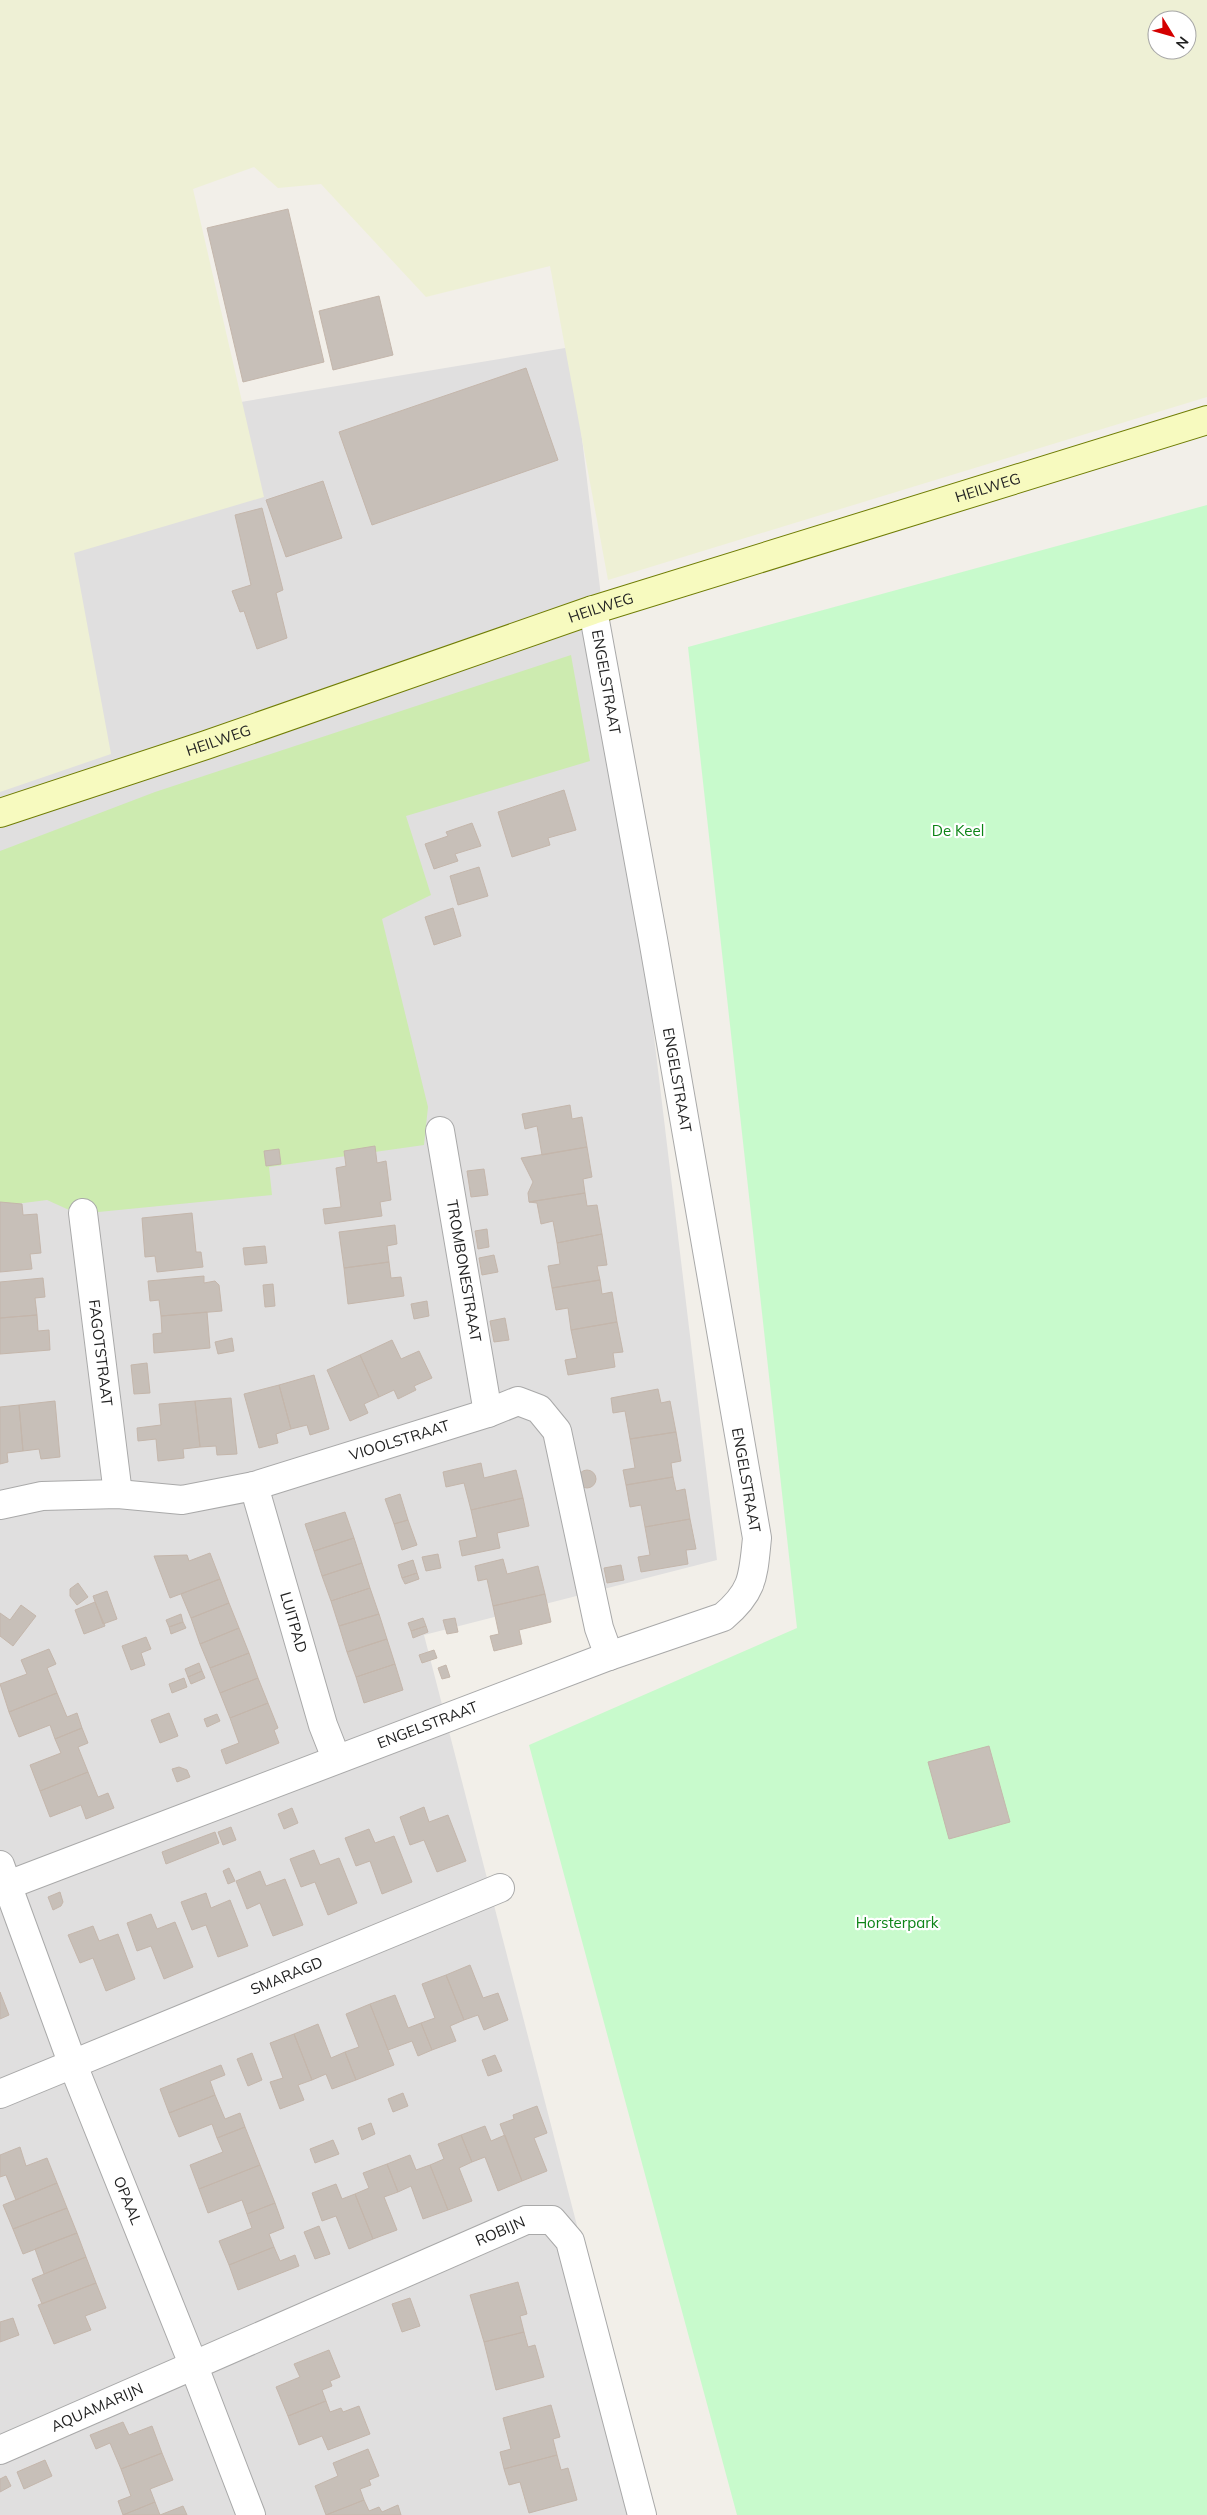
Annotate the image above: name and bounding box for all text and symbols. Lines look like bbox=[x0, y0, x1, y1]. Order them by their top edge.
north arrow bbox=[1147, 10, 1197, 60]
text: N bbox=[1172, 33, 1193, 52]
street label: HEILWEG bbox=[953, 468, 1023, 506]
street label: HEILWEG bbox=[566, 588, 636, 627]
street label: ENGELSTRAAT bbox=[588, 628, 625, 736]
street label: HEILWEG bbox=[183, 720, 253, 760]
park label: De Keel bbox=[932, 821, 984, 840]
street label: ENGELSTRAAT bbox=[659, 1026, 696, 1134]
street label: TROMBONESTRAAT bbox=[443, 1198, 486, 1343]
street label: FAGOTSTRAAT bbox=[85, 1298, 117, 1407]
street label: VIOOLSTRAAT bbox=[347, 1416, 452, 1465]
street label: ENGELSTRAAT bbox=[728, 1426, 765, 1534]
street label: LUITPAD bbox=[276, 1590, 312, 1655]
street label: ENGELSTRAAT bbox=[374, 1697, 480, 1752]
park label: Horsterpark bbox=[856, 1913, 939, 1932]
street label: SMARAGD bbox=[247, 1952, 325, 1999]
street label: OPAAL bbox=[110, 2173, 146, 2227]
street label: ROBIJN bbox=[472, 2212, 528, 2250]
street label: AQUAMARIJN bbox=[48, 2379, 146, 2436]

